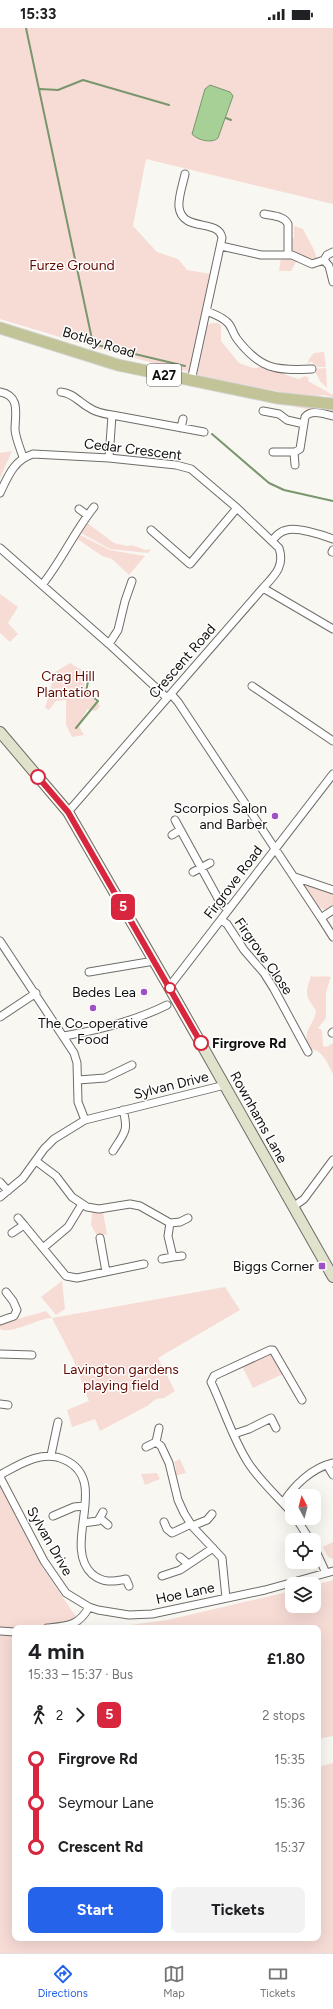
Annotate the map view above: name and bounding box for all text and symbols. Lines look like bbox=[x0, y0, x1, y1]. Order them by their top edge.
text: 15:33 bbox=[20, 5, 56, 23]
park label: Furze Ground bbox=[29, 257, 115, 274]
street label: Botley Road bbox=[60, 323, 137, 362]
road number: A27 bbox=[147, 364, 181, 386]
street label: Cedar Crescent bbox=[83, 435, 183, 464]
street label: Crescent Road bbox=[145, 621, 219, 702]
park label: Crag Hill Plantation bbox=[36, 668, 100, 701]
unlabelled marker bbox=[30, 769, 46, 785]
place label: Scorpios Salon and Barber bbox=[174, 800, 267, 833]
marker: Scorpios Salon and Barber bbox=[270, 811, 280, 821]
street label: Firgrove Road bbox=[200, 842, 266, 922]
line badge: 5 bbox=[110, 894, 136, 920]
text: 5 bbox=[119, 898, 127, 915]
street label: Firgrove Close bbox=[231, 914, 297, 998]
unlabelled marker bbox=[164, 982, 176, 994]
place label: Bedes Lea bbox=[72, 984, 136, 1001]
marker: Bedes Lea bbox=[139, 987, 149, 997]
marker: The Co-operative Food bbox=[88, 1003, 98, 1013]
place label: The Co-operative Food bbox=[38, 1015, 148, 1048]
marker: Firgrove Rd bbox=[193, 1035, 209, 1051]
place label: Firgrove Rd bbox=[212, 1035, 286, 1052]
street label: Sylvan Drive bbox=[132, 1068, 211, 1103]
street label: Rownhams Lane bbox=[226, 1068, 291, 1166]
place label: Biggs Corner bbox=[233, 1258, 314, 1275]
marker: Biggs Corner bbox=[317, 1261, 327, 1271]
park label: Lavington gardens playing field bbox=[63, 1361, 179, 1394]
north arrow bbox=[285, 1489, 321, 1525]
map controls bbox=[285, 1489, 321, 1613]
street label: Sylvan Drive bbox=[23, 1504, 76, 1579]
button: locate bbox=[285, 1533, 321, 1569]
button: layers bbox=[285, 1577, 321, 1613]
street label: Hoe Lane bbox=[154, 1579, 216, 1608]
text: 4 min bbox=[28, 1638, 85, 1665]
text: £1.80 bbox=[267, 1650, 305, 1668]
text: 15:33 – 15:37 · Bus bbox=[28, 1667, 133, 1682]
icon: walk bbox=[28, 1704, 50, 1726]
icon: forward bbox=[69, 1704, 91, 1726]
text: 5 bbox=[105, 1706, 113, 1723]
text: 2 bbox=[56, 1708, 63, 1723]
text: 2 stops bbox=[262, 1708, 305, 1723]
text: Firgrove Rd bbox=[58, 1750, 138, 1768]
text: 15:35 bbox=[274, 1752, 305, 1767]
text: Seymour Lane bbox=[58, 1794, 154, 1812]
text: 15:36 bbox=[274, 1796, 305, 1811]
text: Crescent Rd bbox=[58, 1838, 143, 1856]
text: 15:37 bbox=[275, 1840, 305, 1855]
button: Start bbox=[28, 1887, 163, 1933]
button: Tickets bbox=[171, 1887, 305, 1933]
tab: Directions bbox=[38, 1963, 88, 2000]
tab: Map bbox=[163, 1963, 185, 2000]
tab: Tickets bbox=[260, 1963, 295, 2000]

